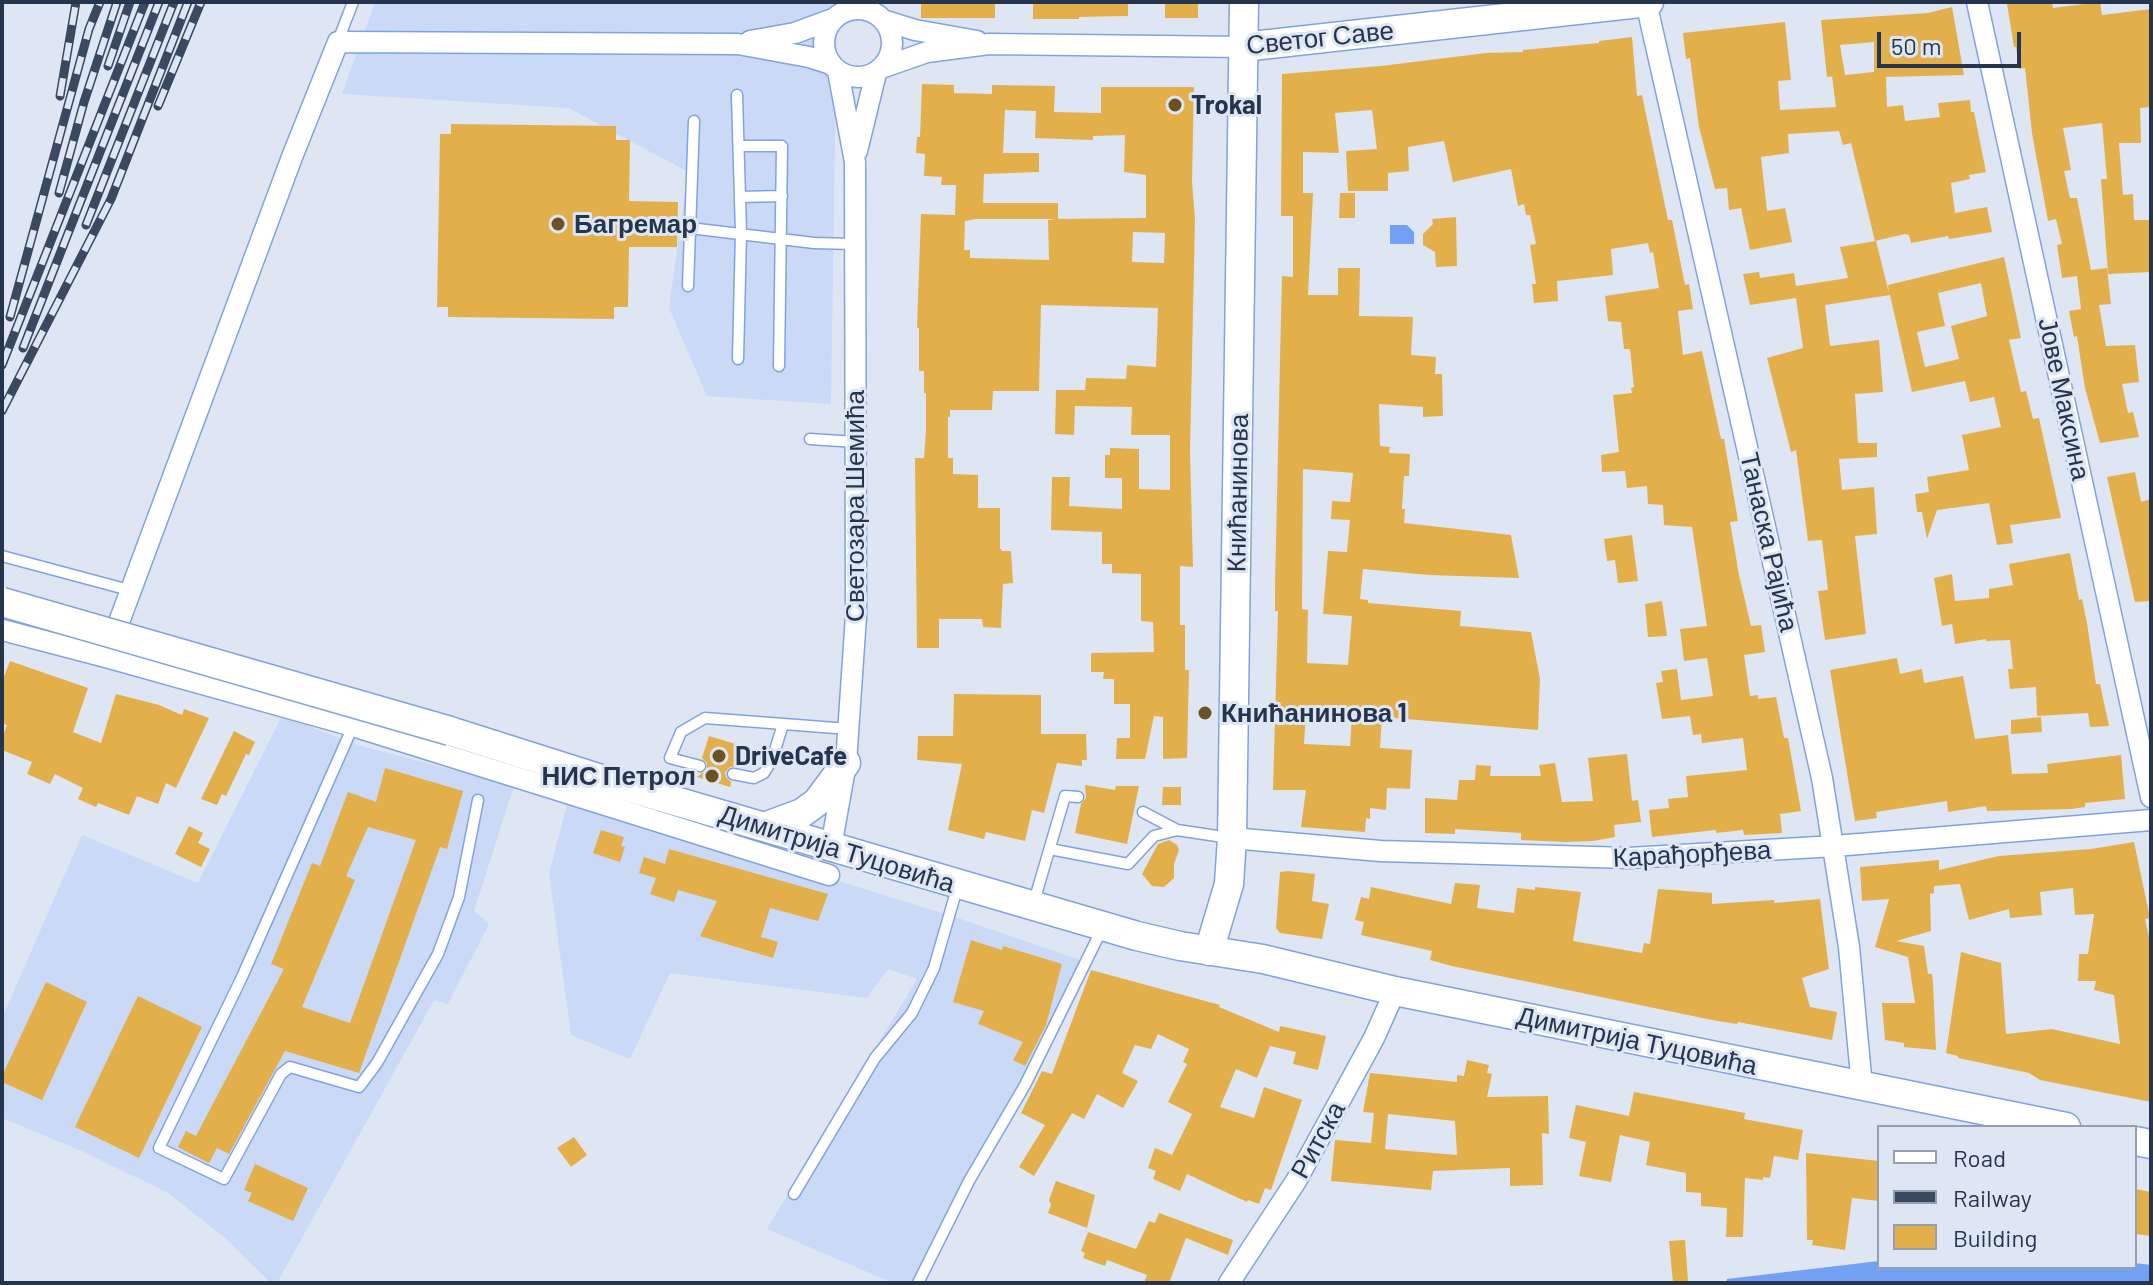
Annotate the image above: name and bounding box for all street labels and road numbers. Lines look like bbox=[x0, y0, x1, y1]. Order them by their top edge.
street label: Светог Саве bbox=[1245, 15, 1395, 61]
street label: Јове Максина bbox=[2032, 315, 2096, 483]
street label: Светозара Шемића bbox=[839, 390, 871, 622]
street label: Книћанинова bbox=[1221, 413, 1255, 573]
street label: Танаска Рајића bbox=[1733, 449, 1805, 635]
street label: Димитрија Туцовића bbox=[715, 798, 959, 900]
street label: Карађорђева bbox=[1612, 834, 1772, 874]
street label: Димитрија Туцовића bbox=[1514, 1000, 1760, 1082]
street label: Ритска bbox=[1284, 1096, 1352, 1184]

